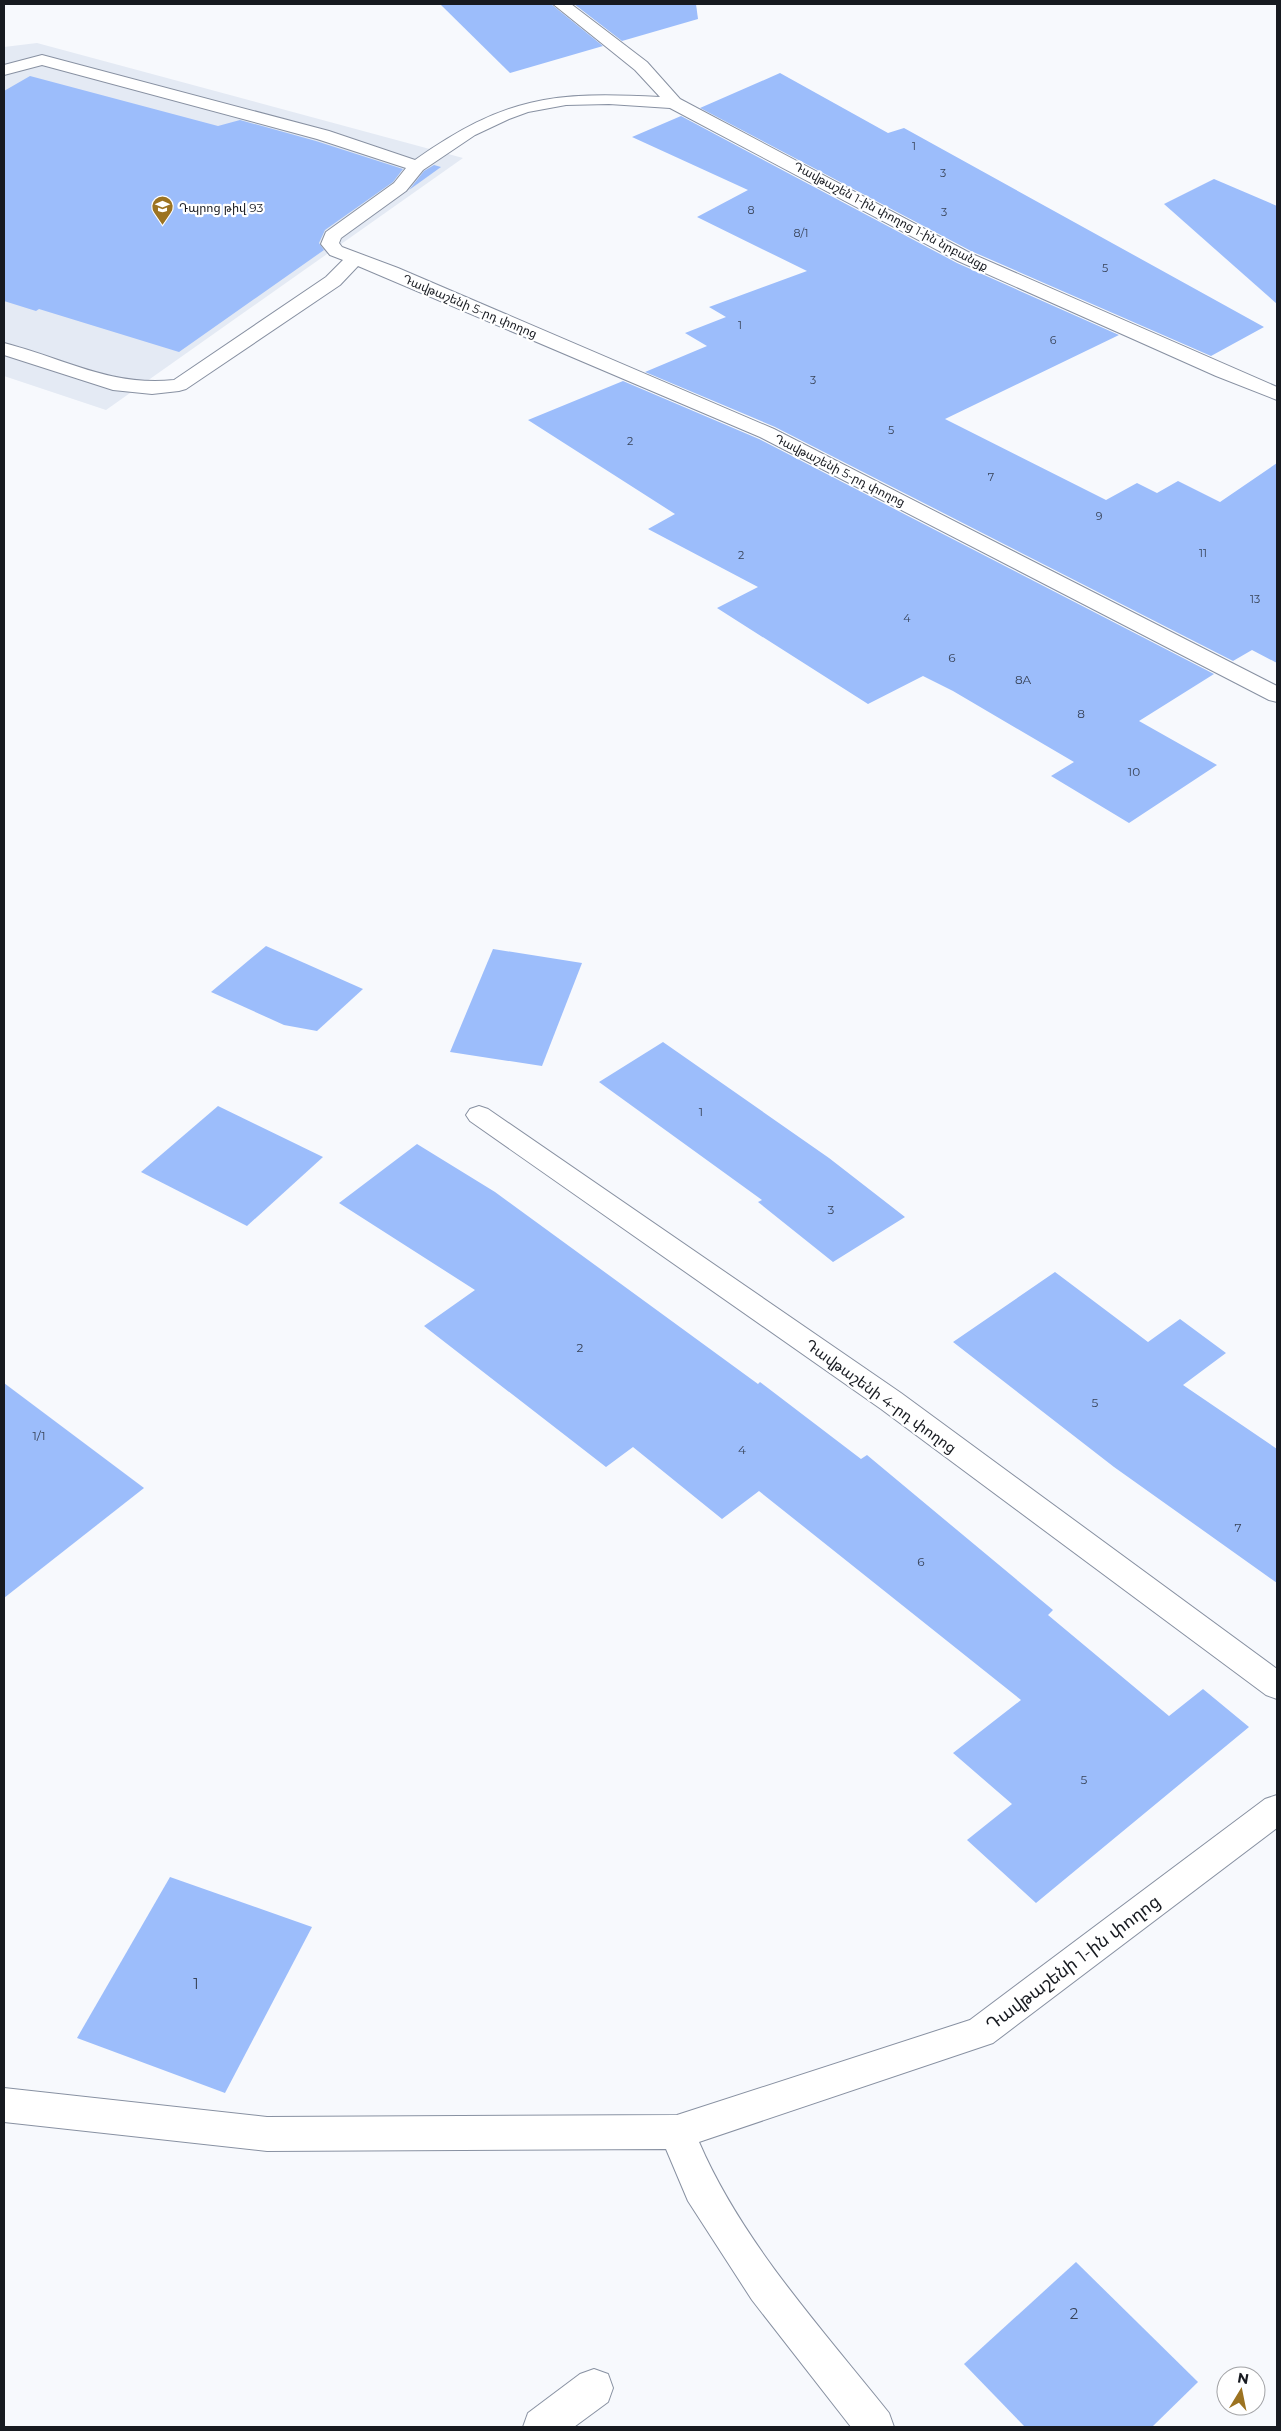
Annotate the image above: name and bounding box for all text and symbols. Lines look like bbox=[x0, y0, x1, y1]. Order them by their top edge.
house number: 1 bbox=[912, 139, 916, 153]
street label: Դավթաշեն 1-ին փողոց 1-ին նրբանցք bbox=[791, 158, 991, 274]
house number: 3 bbox=[940, 166, 946, 180]
school or university icon: Դպրոց թիվ 93 bbox=[151, 195, 175, 226]
place label: Դպրոց թիվ 93 bbox=[179, 200, 264, 215]
house number: 8 bbox=[747, 203, 755, 217]
house number: 3 bbox=[941, 205, 947, 219]
house number: 8/1 bbox=[793, 226, 809, 240]
house number: 5 bbox=[1102, 261, 1108, 275]
street label: Դավթաշենի 5-րդ փողոց bbox=[400, 271, 540, 341]
house number: 1 bbox=[738, 318, 742, 332]
house number: 6 bbox=[1050, 333, 1057, 347]
house number: 3 bbox=[810, 373, 816, 387]
house number: 5 bbox=[888, 423, 894, 437]
street label: Դավթաշենի 5-րդ փողոց bbox=[772, 430, 908, 510]
house number: 2 bbox=[627, 434, 633, 448]
house number: 7 bbox=[988, 470, 994, 484]
house number: 9 bbox=[1096, 509, 1103, 523]
house number: 11 bbox=[1199, 546, 1207, 560]
house number: 2 bbox=[738, 548, 744, 562]
house number: 13 bbox=[1250, 592, 1260, 606]
house number: 4 bbox=[903, 611, 911, 625]
house number: 6 bbox=[948, 650, 956, 665]
house number: 8A bbox=[1015, 672, 1031, 687]
house number: 8 bbox=[1077, 706, 1085, 721]
house number: 10 bbox=[1128, 764, 1140, 779]
house number: 1 bbox=[699, 1104, 703, 1119]
house number: 3 bbox=[828, 1202, 835, 1217]
street label: Դավթաշենի 4-րդ փողոց bbox=[802, 1335, 960, 1457]
house number: 2 bbox=[577, 1340, 584, 1355]
house number: 5 bbox=[1092, 1395, 1099, 1410]
house number: 1/1 bbox=[32, 1428, 46, 1443]
house number: 4 bbox=[738, 1442, 746, 1457]
house number: 7 bbox=[1234, 1520, 1242, 1535]
house number: 6 bbox=[917, 1554, 925, 1569]
house number: 5 bbox=[1081, 1772, 1088, 1787]
street label: Դավթաշենի 1-ին փողոց bbox=[981, 1890, 1165, 2036]
house number: 1 bbox=[193, 1974, 199, 1993]
house number: 2 bbox=[1070, 2304, 1078, 2323]
north arrow bbox=[1216, 2366, 1266, 2416]
text: N bbox=[1236, 2368, 1250, 2388]

